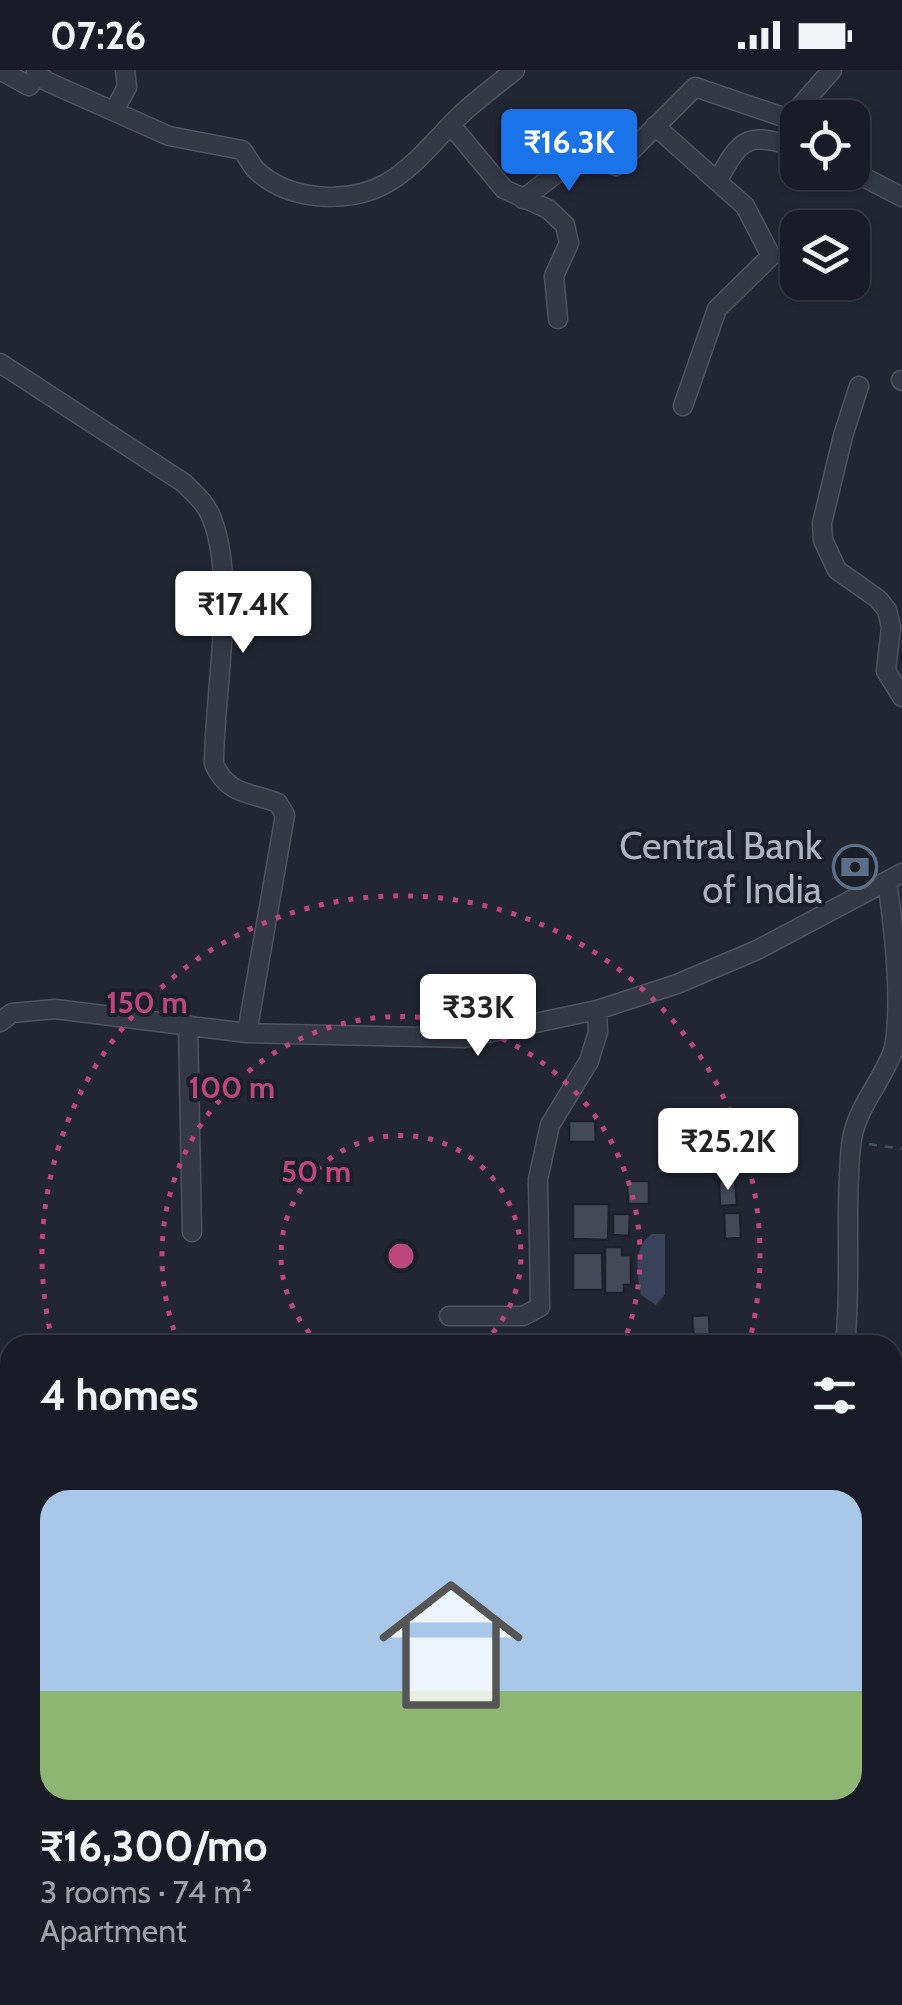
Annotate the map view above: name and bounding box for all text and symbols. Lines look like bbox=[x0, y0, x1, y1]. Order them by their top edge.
text: 07:26 bbox=[50, 12, 146, 59]
map controls bbox=[780, 100, 870, 300]
button: locate bbox=[780, 100, 870, 190]
pin: ₹16.3K bbox=[488, 109, 650, 194]
text: ₹16.3K bbox=[523, 122, 615, 161]
button: layers bbox=[780, 210, 870, 300]
pin: ₹17.4K bbox=[162, 571, 324, 656]
text: ₹17.4K bbox=[197, 584, 289, 623]
place label: Central Bank of India bbox=[619, 822, 822, 913]
bank icon: Central Bank of India bbox=[832, 844, 878, 890]
pin: ₹33K bbox=[419, 974, 537, 1059]
text: 150 m bbox=[106, 984, 188, 1021]
text: ₹33K bbox=[442, 987, 514, 1026]
text: 100 m bbox=[189, 1069, 275, 1106]
pin: ₹25.2K bbox=[647, 1108, 809, 1193]
text: ₹25.2K bbox=[680, 1121, 776, 1160]
text: 50 m bbox=[281, 1153, 351, 1190]
centre of rings bbox=[383, 1238, 419, 1274]
icon: filters bbox=[807, 1368, 862, 1423]
text: 4 homes bbox=[40, 1369, 199, 1421]
icon: home bbox=[361, 1555, 541, 1735]
text: ₹16,300/mo bbox=[40, 1820, 268, 1872]
text: 3 rooms · 74 m² bbox=[40, 1872, 252, 1911]
text: Apartment bbox=[40, 1911, 187, 1950]

